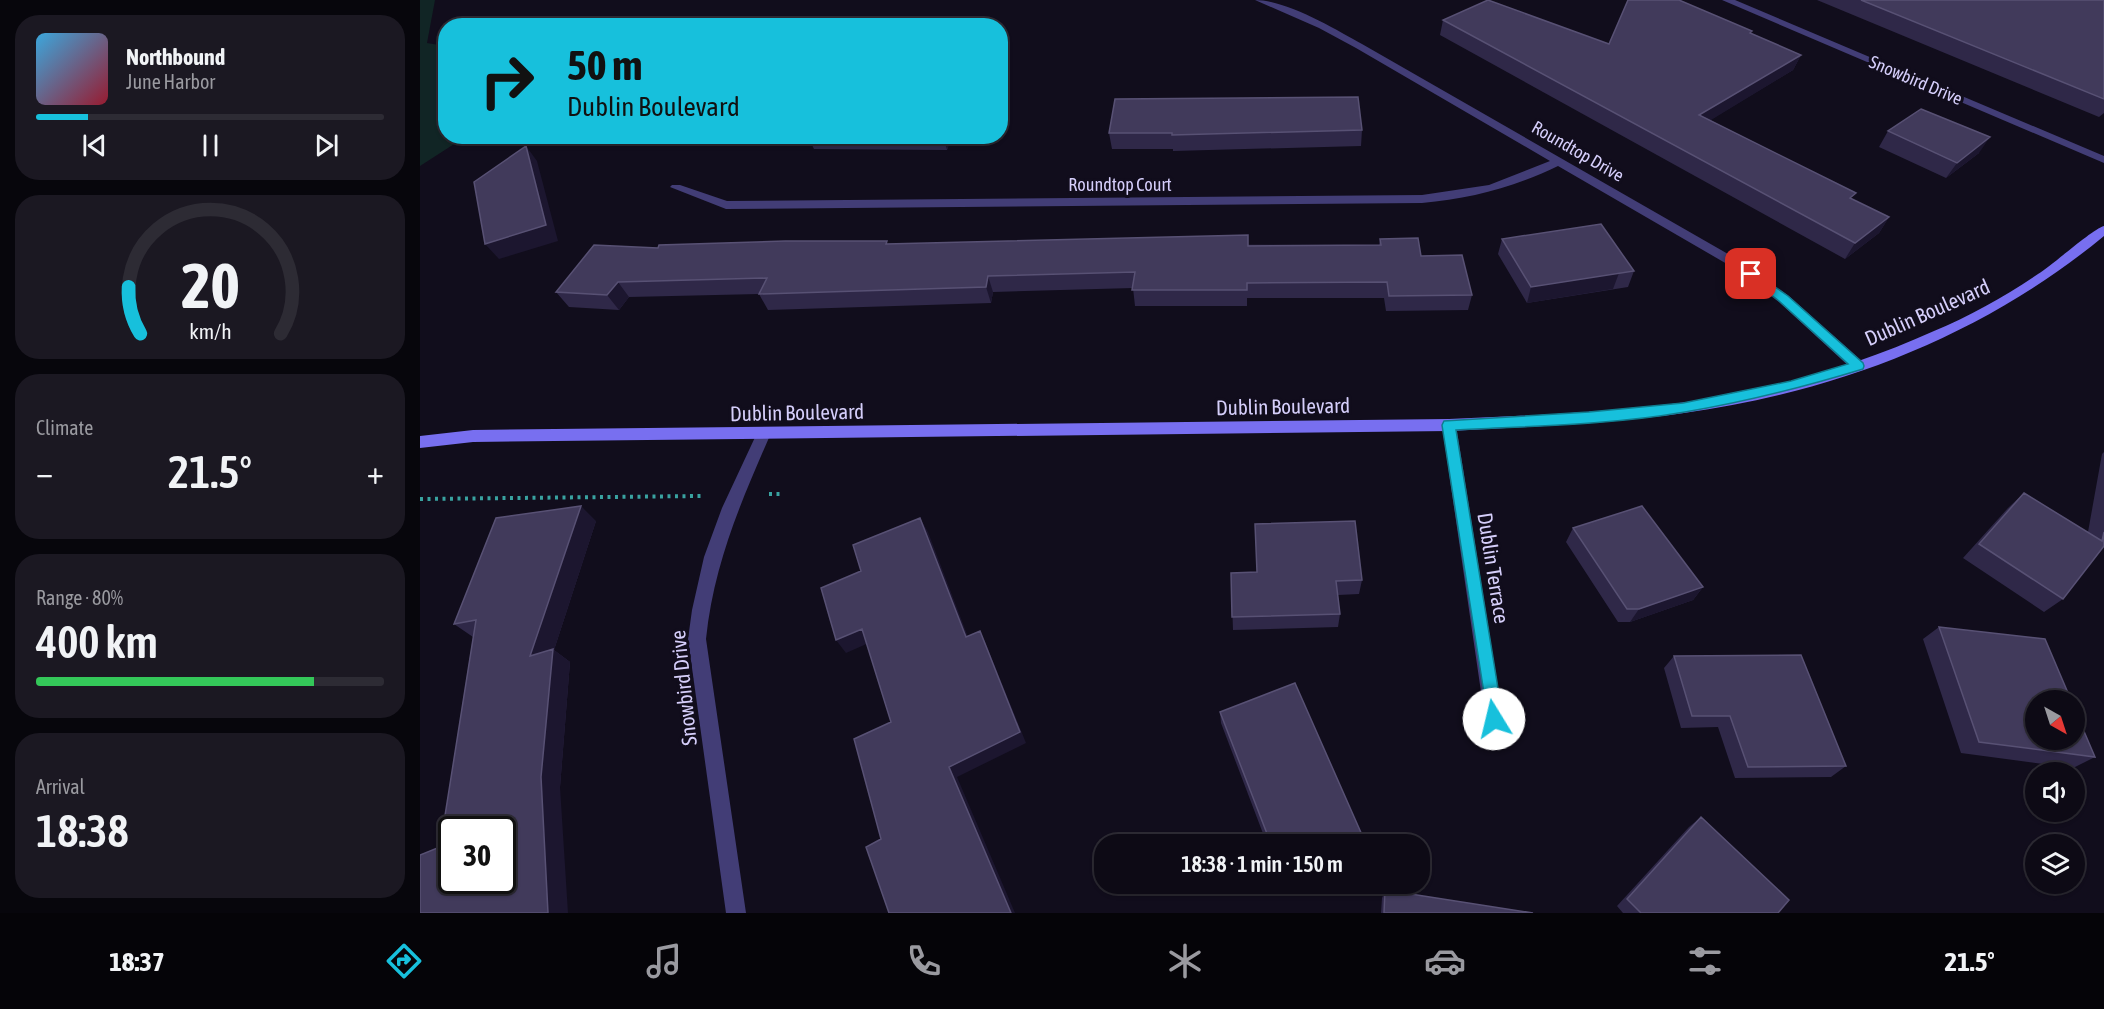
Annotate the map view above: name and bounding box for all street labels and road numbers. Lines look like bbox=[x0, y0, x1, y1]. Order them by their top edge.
street label: Snowbird Drive bbox=[1866, 51, 1966, 109]
street label: Roundtop Drive bbox=[1528, 116, 1628, 186]
street label: Roundtop Court bbox=[1068, 174, 1172, 195]
street label: Dublin Boulevard bbox=[1861, 274, 1993, 350]
street label: Dublin Boulevard bbox=[1216, 393, 1350, 419]
street label: Dublin Boulevard bbox=[730, 399, 864, 425]
street label: Dublin Terrace bbox=[1473, 511, 1515, 625]
street label: Snowbird Drive bbox=[665, 629, 701, 747]

